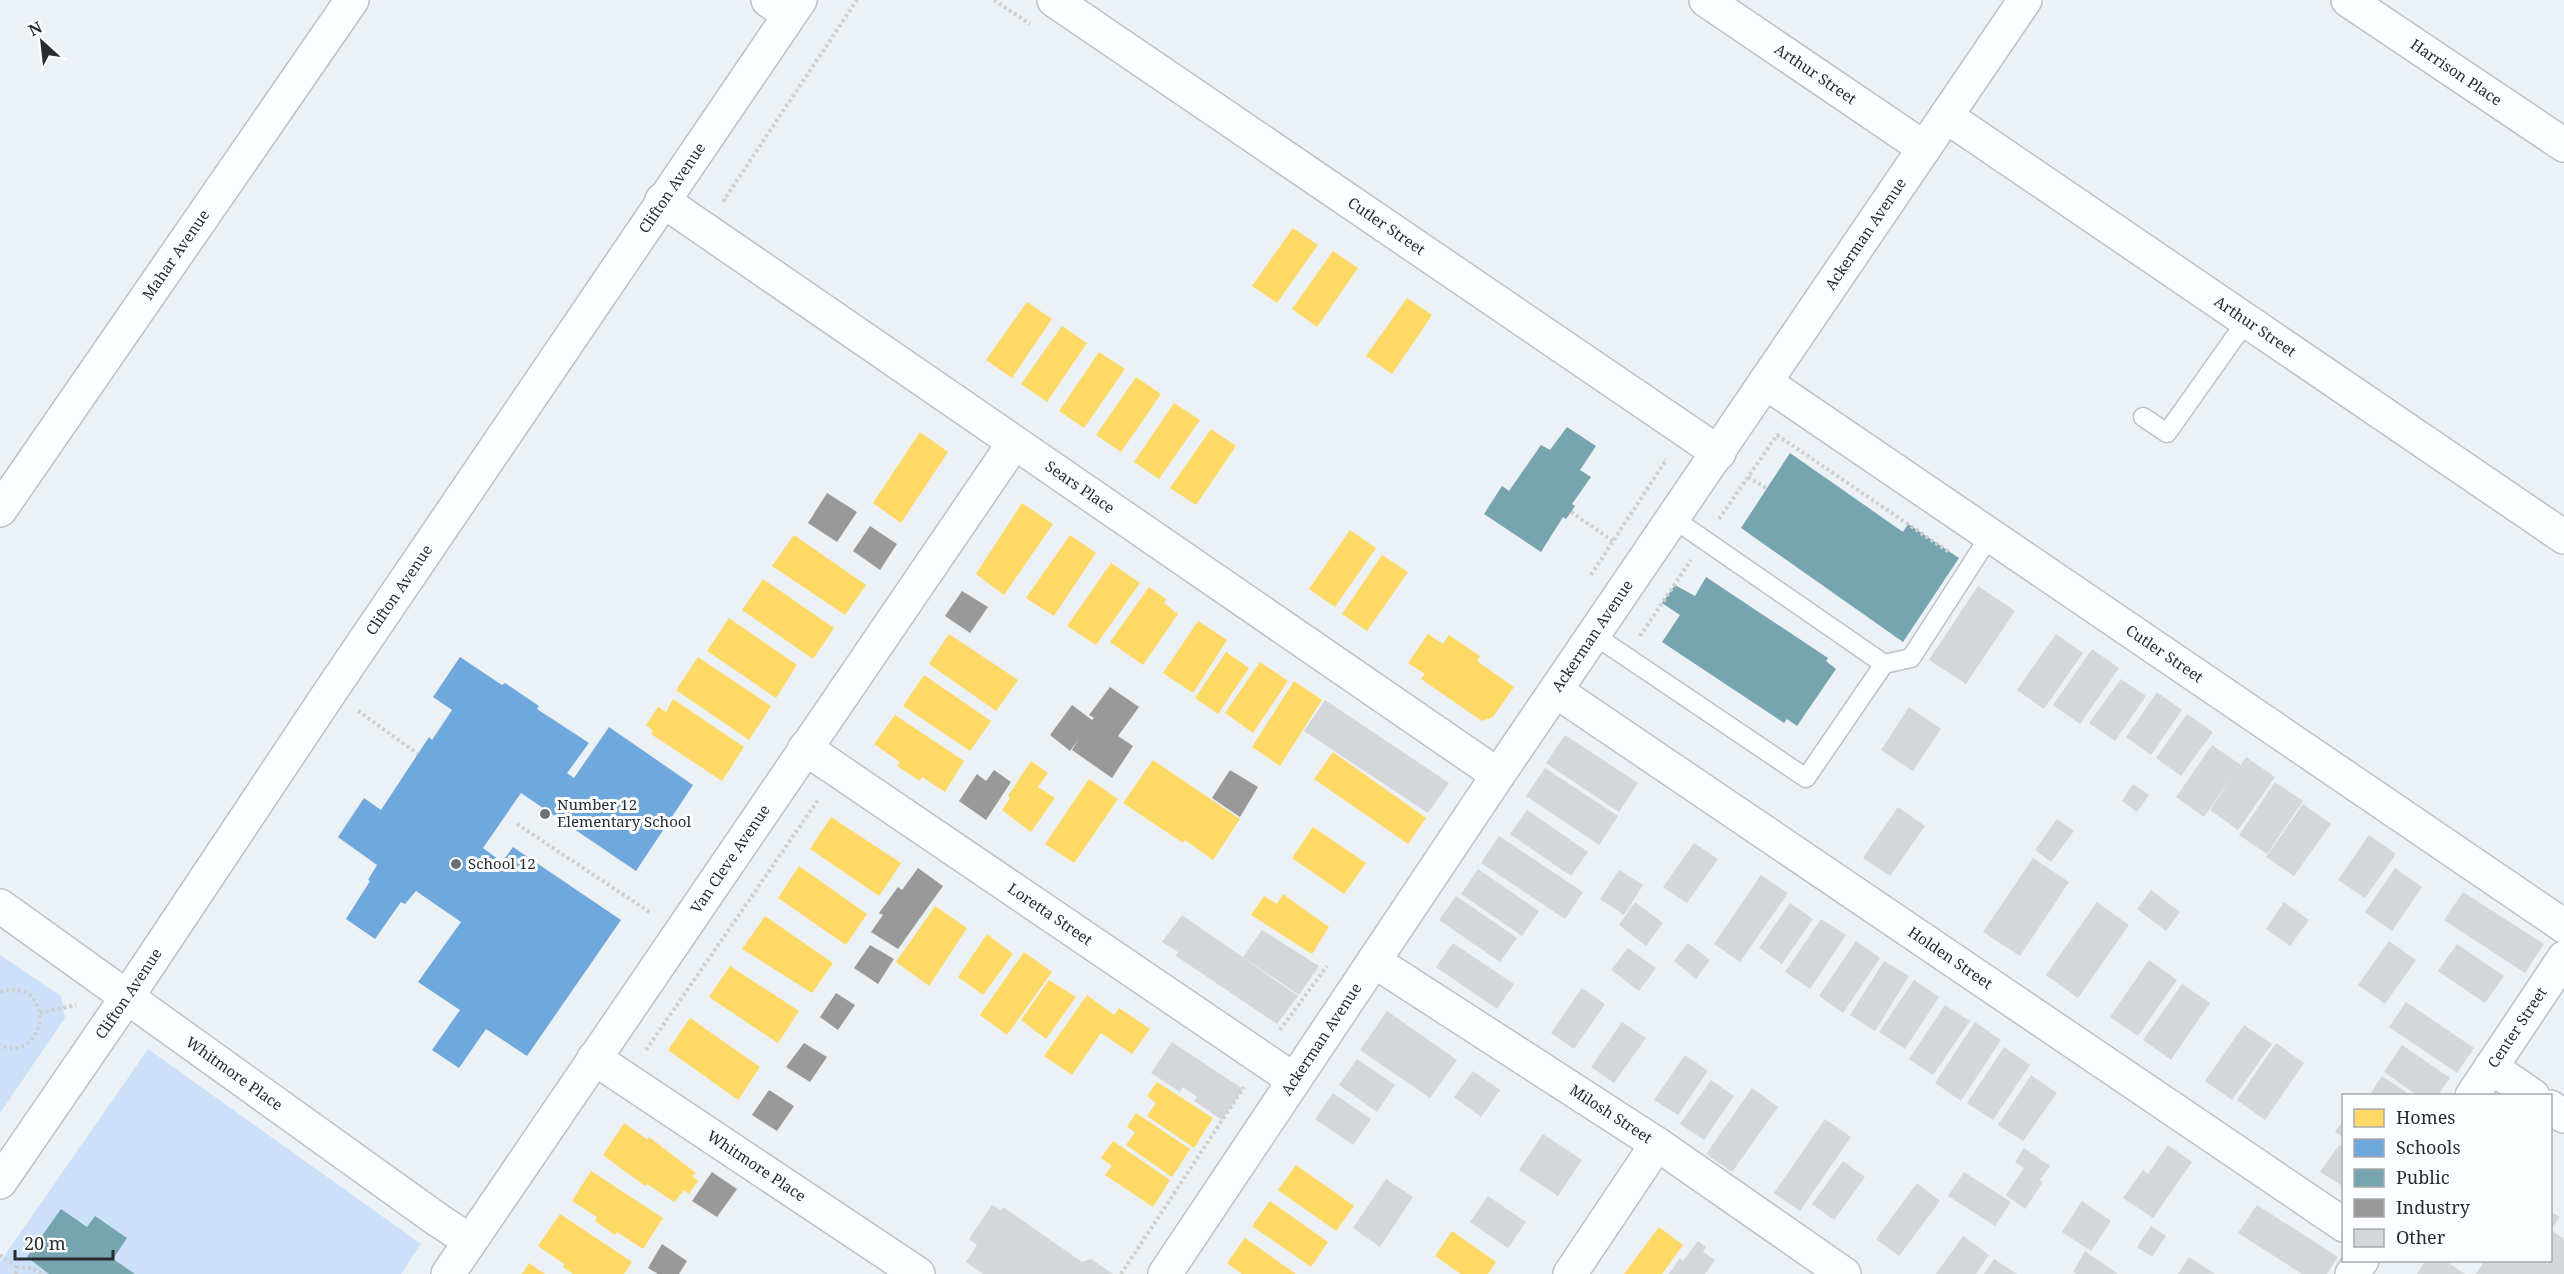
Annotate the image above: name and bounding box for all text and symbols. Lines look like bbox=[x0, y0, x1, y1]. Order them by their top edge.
north arrow bbox=[12, 12, 72, 72]
text: N bbox=[25, 16, 46, 41]
street label: Harrison Place bbox=[2407, 34, 2506, 109]
street label: Arthur Street bbox=[1771, 38, 1861, 108]
street label: Clifton Avenue bbox=[634, 138, 709, 237]
street label: Ackerman Avenue bbox=[1820, 174, 1910, 293]
street label: Cutler Street bbox=[1344, 192, 1429, 259]
street label: Mahar Avenue bbox=[137, 205, 213, 303]
street label: Arthur Street bbox=[2211, 291, 2300, 361]
street label: Sears Place bbox=[1042, 456, 1119, 517]
street label: Clifton Avenue bbox=[361, 540, 436, 639]
street label: Ackerman Avenue bbox=[1547, 576, 1637, 695]
street label: Cutler Street bbox=[2122, 620, 2207, 686]
place label: Number 12 Elementary School bbox=[557, 794, 691, 831]
street label: Van Cleve Avenue bbox=[686, 800, 774, 917]
marker: Number 12 Elementary School bbox=[538, 807, 552, 821]
place label: School 12 bbox=[468, 853, 536, 873]
marker: School 12 bbox=[449, 857, 463, 871]
street label: Loretta Street bbox=[1004, 878, 1097, 949]
street label: Holden Street bbox=[1904, 921, 1997, 993]
street label: Clifton Avenue bbox=[90, 944, 166, 1043]
street label: Ackerman Avenue bbox=[1276, 979, 1365, 1099]
street label: Center Street bbox=[2483, 983, 2551, 1072]
street label: Whitmore Place bbox=[182, 1031, 287, 1115]
street label: Milosh Street bbox=[1566, 1079, 1656, 1147]
legend bbox=[2342, 1094, 2552, 1262]
text: Homes bbox=[2396, 1105, 2455, 1129]
street label: Whitmore Place bbox=[703, 1125, 810, 1205]
text: Schools bbox=[2396, 1135, 2461, 1159]
text: Public bbox=[2396, 1165, 2450, 1189]
text: Industry bbox=[2396, 1195, 2471, 1219]
scale bar bbox=[15, 1223, 112, 1261]
text: Other bbox=[2396, 1225, 2446, 1249]
text: 20 m bbox=[24, 1231, 66, 1255]

